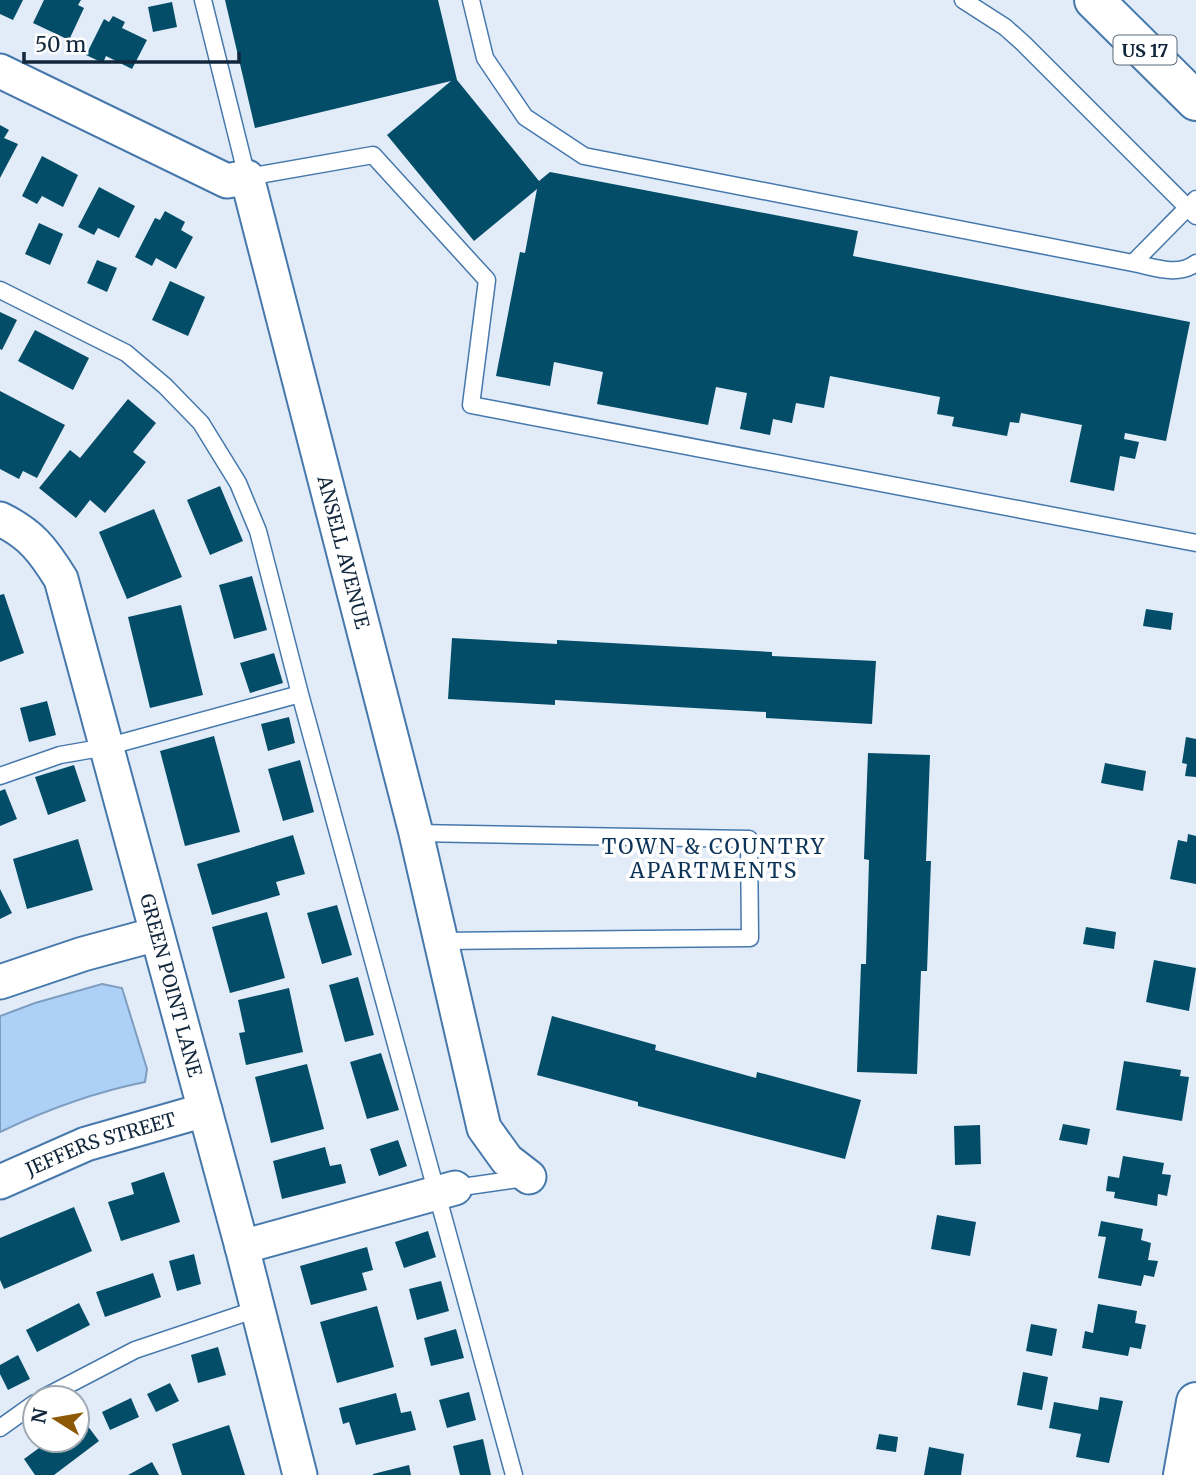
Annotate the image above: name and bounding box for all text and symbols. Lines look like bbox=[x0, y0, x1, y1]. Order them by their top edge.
scale bar bbox=[24, 21, 240, 65]
text: 50 m bbox=[35, 31, 86, 58]
road number: US 17 bbox=[1114, 36, 1176, 64]
street label: ANSELL AVENUE bbox=[312, 472, 375, 631]
district label: TOWN & COUNTRY APARTMENTS bbox=[602, 833, 826, 884]
street label: GREEN POINT LANE bbox=[135, 891, 207, 1080]
street label: JEFFERS STREET bbox=[21, 1107, 179, 1182]
north arrow bbox=[21, 1384, 91, 1454]
text: N bbox=[26, 1406, 53, 1425]

